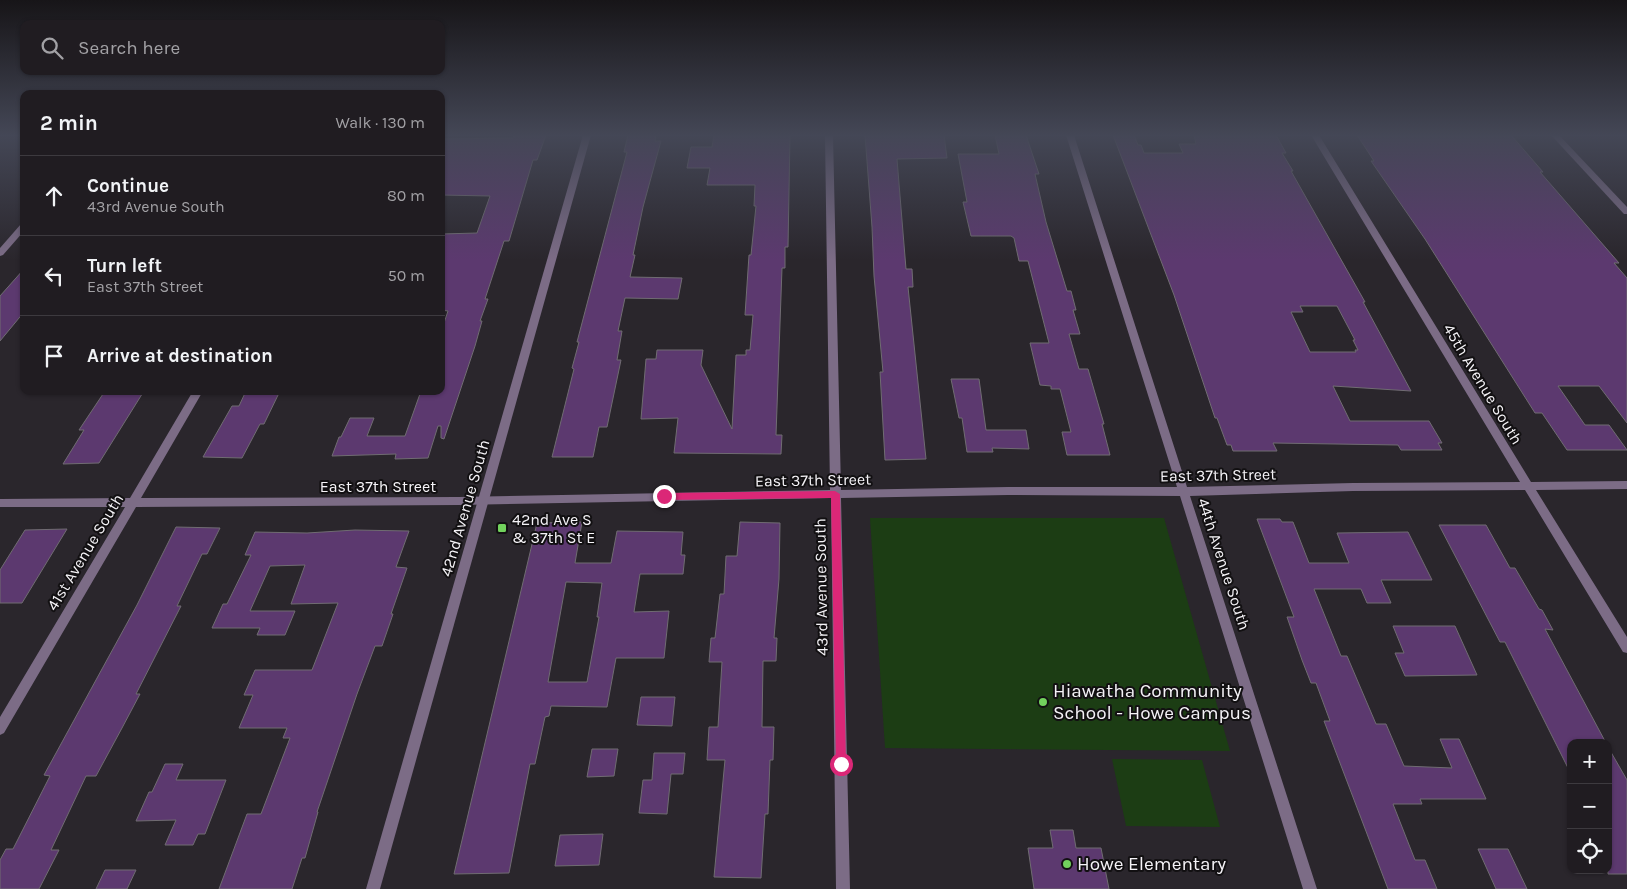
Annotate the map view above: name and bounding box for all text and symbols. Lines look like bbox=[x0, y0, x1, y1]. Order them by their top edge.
search box bbox=[20, 20, 445, 75]
icon: search bbox=[38, 34, 66, 62]
text: Search here bbox=[78, 37, 180, 59]
text: 2 min bbox=[40, 111, 98, 135]
text: Walk · 130 m bbox=[335, 113, 425, 132]
text: Continue bbox=[87, 175, 169, 197]
icon: ahead bbox=[40, 182, 68, 210]
text: 80 m bbox=[387, 186, 425, 205]
text: 43rd Avenue South bbox=[87, 197, 225, 216]
text: Turn left bbox=[87, 255, 162, 277]
icon: left bbox=[40, 262, 68, 290]
text: 50 m bbox=[388, 266, 425, 285]
text: East 37th Street bbox=[87, 277, 203, 296]
street label: 45th Avenue South bbox=[1439, 320, 1527, 448]
icon: arrive bbox=[40, 342, 68, 370]
text: Arrive at destination bbox=[87, 345, 273, 367]
street label: 42nd Avenue South bbox=[436, 437, 494, 579]
street label: East 37th Street bbox=[1160, 464, 1276, 486]
street label: East 37th Street bbox=[755, 469, 871, 491]
street label: East 37th Street bbox=[320, 477, 436, 496]
route end bbox=[653, 485, 676, 508]
street label: 41st Avenue South bbox=[43, 490, 127, 614]
street label: 44th Avenue South bbox=[1194, 496, 1254, 632]
place label: 42nd Ave S & 37th St E bbox=[512, 510, 595, 547]
street label: 43rd Avenue South bbox=[810, 518, 832, 656]
marker: 42nd Ave S & 37th St E bbox=[496, 522, 508, 534]
place label: Hiawatha Community School - Howe Campus bbox=[1053, 680, 1251, 724]
marker: Hiawatha Community School - Howe Campus bbox=[1037, 696, 1049, 708]
map controls bbox=[1567, 739, 1612, 874]
button: + bbox=[1567, 739, 1612, 784]
route start bbox=[830, 753, 853, 776]
button: − bbox=[1567, 784, 1612, 829]
button: locate bbox=[1567, 829, 1612, 874]
place label: Howe Elementary bbox=[1077, 853, 1226, 875]
marker: Howe Elementary bbox=[1061, 858, 1073, 870]

